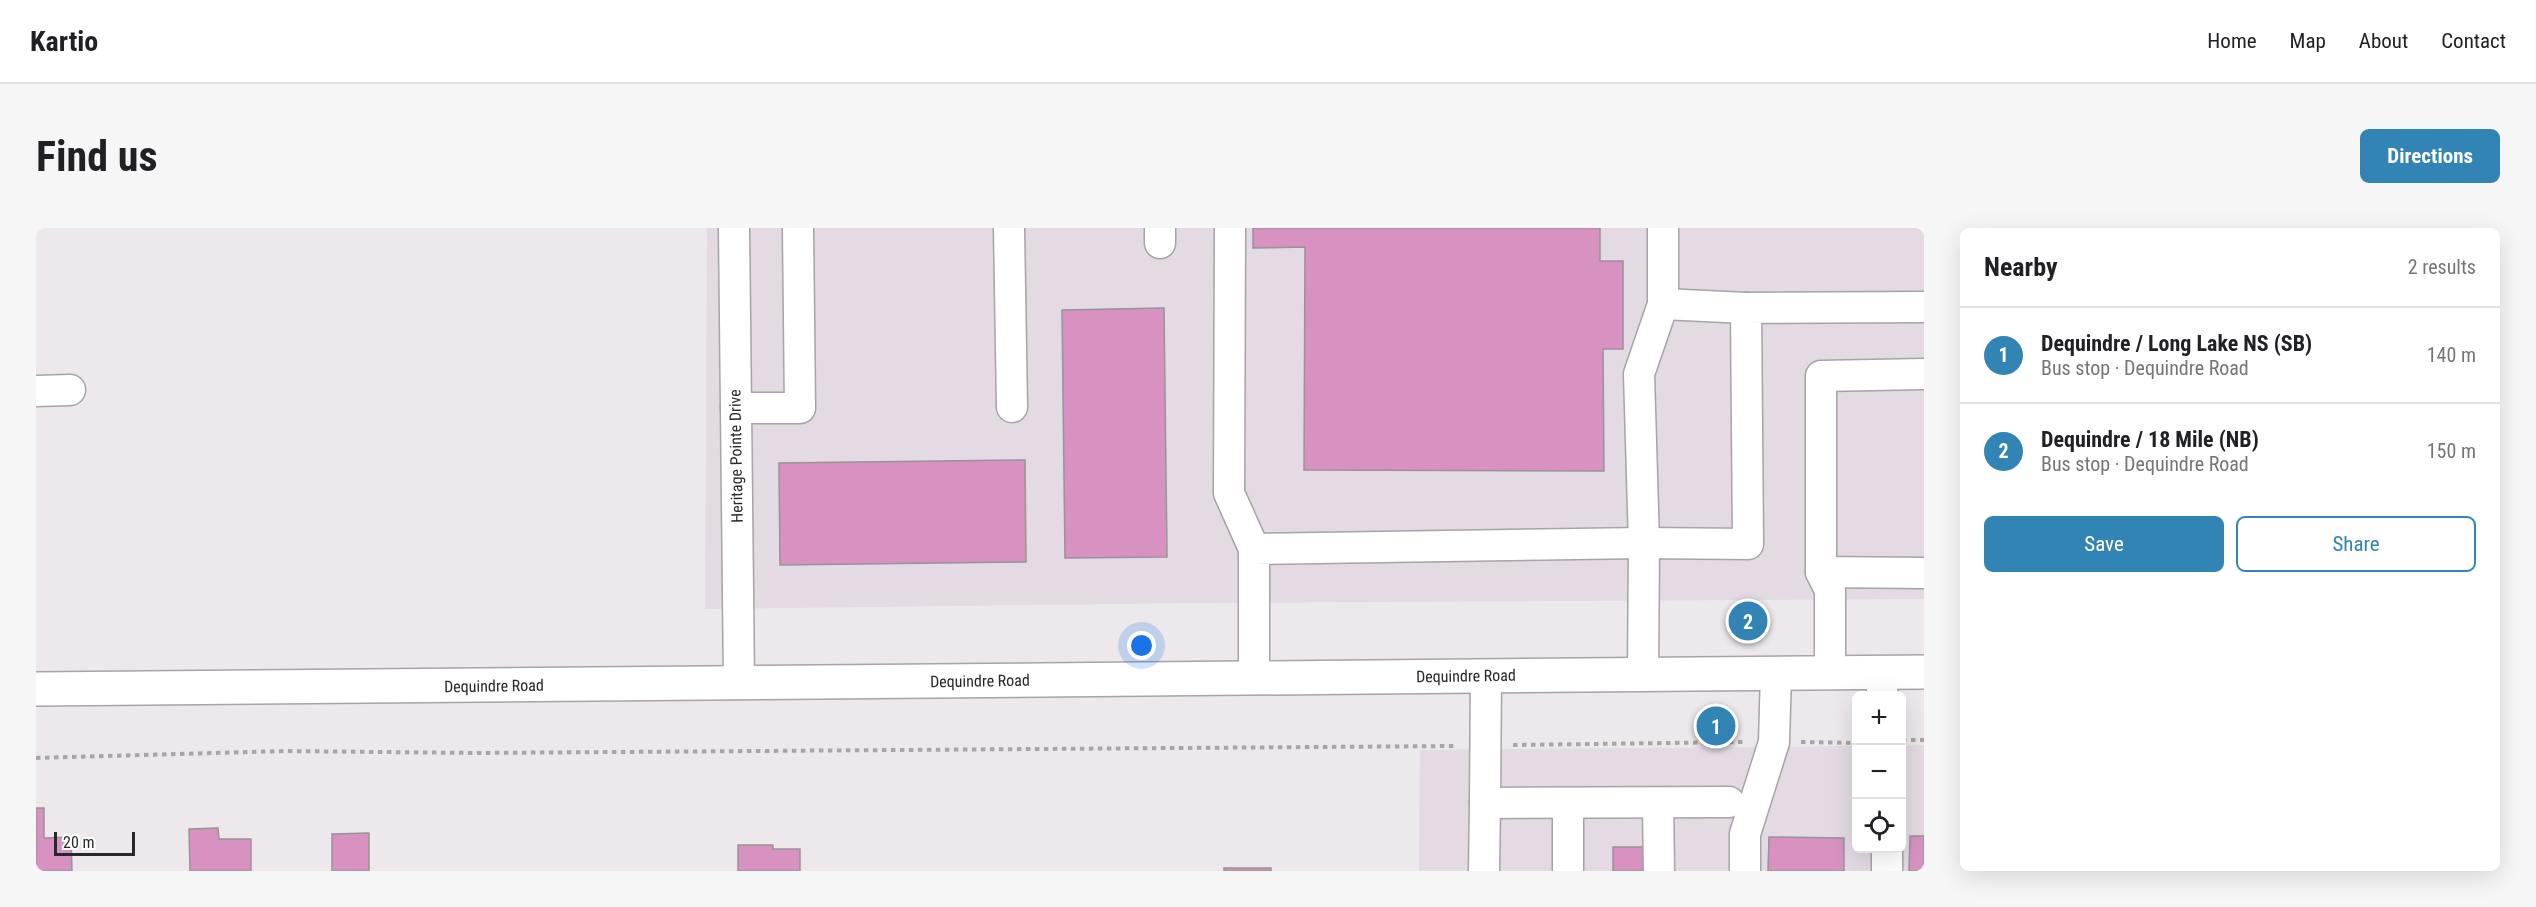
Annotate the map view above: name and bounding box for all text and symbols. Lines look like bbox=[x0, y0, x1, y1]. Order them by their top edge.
text: Kartio bbox=[30, 25, 98, 58]
text: Home bbox=[2207, 29, 2257, 53]
text: Map bbox=[2290, 29, 2326, 53]
text: About bbox=[2359, 29, 2408, 53]
text: Contact bbox=[2441, 29, 2506, 53]
button: Directions bbox=[2360, 129, 2500, 183]
text: Find us bbox=[36, 132, 157, 181]
text: Nearby bbox=[1984, 252, 2058, 282]
text: 2 results bbox=[2408, 255, 2476, 279]
text: Dequindre / Long Lake NS (SB) bbox=[2041, 331, 2312, 356]
text: 1 bbox=[1998, 343, 2009, 367]
text: 140 m bbox=[2427, 343, 2476, 367]
text: Bus stop · Dequindre Road bbox=[2041, 356, 2249, 380]
street label: Heritage Pointe Drive bbox=[725, 389, 747, 523]
text: Dequindre / 18 Mile (NB) bbox=[2041, 427, 2259, 452]
text: 2 bbox=[1998, 439, 2009, 463]
text: 150 m bbox=[2427, 439, 2476, 463]
text: Bus stop · Dequindre Road bbox=[2041, 452, 2249, 476]
button: Save bbox=[1984, 516, 2224, 572]
button: Share bbox=[2236, 516, 2476, 572]
pin: 2 bbox=[1728, 598, 1768, 644]
your location bbox=[1127, 631, 1156, 660]
street label: Dequindre Road bbox=[1416, 666, 1516, 686]
street label: Dequindre Road bbox=[930, 671, 1030, 691]
street label: Dequindre Road bbox=[444, 676, 544, 696]
map controls bbox=[1852, 691, 1906, 853]
button: + bbox=[1852, 691, 1906, 745]
pin: 1 bbox=[1696, 704, 1736, 748]
button: − bbox=[1852, 745, 1906, 799]
button: locate bbox=[1852, 799, 1906, 853]
scale bar bbox=[54, 829, 135, 856]
text: 20 m bbox=[63, 833, 95, 852]

